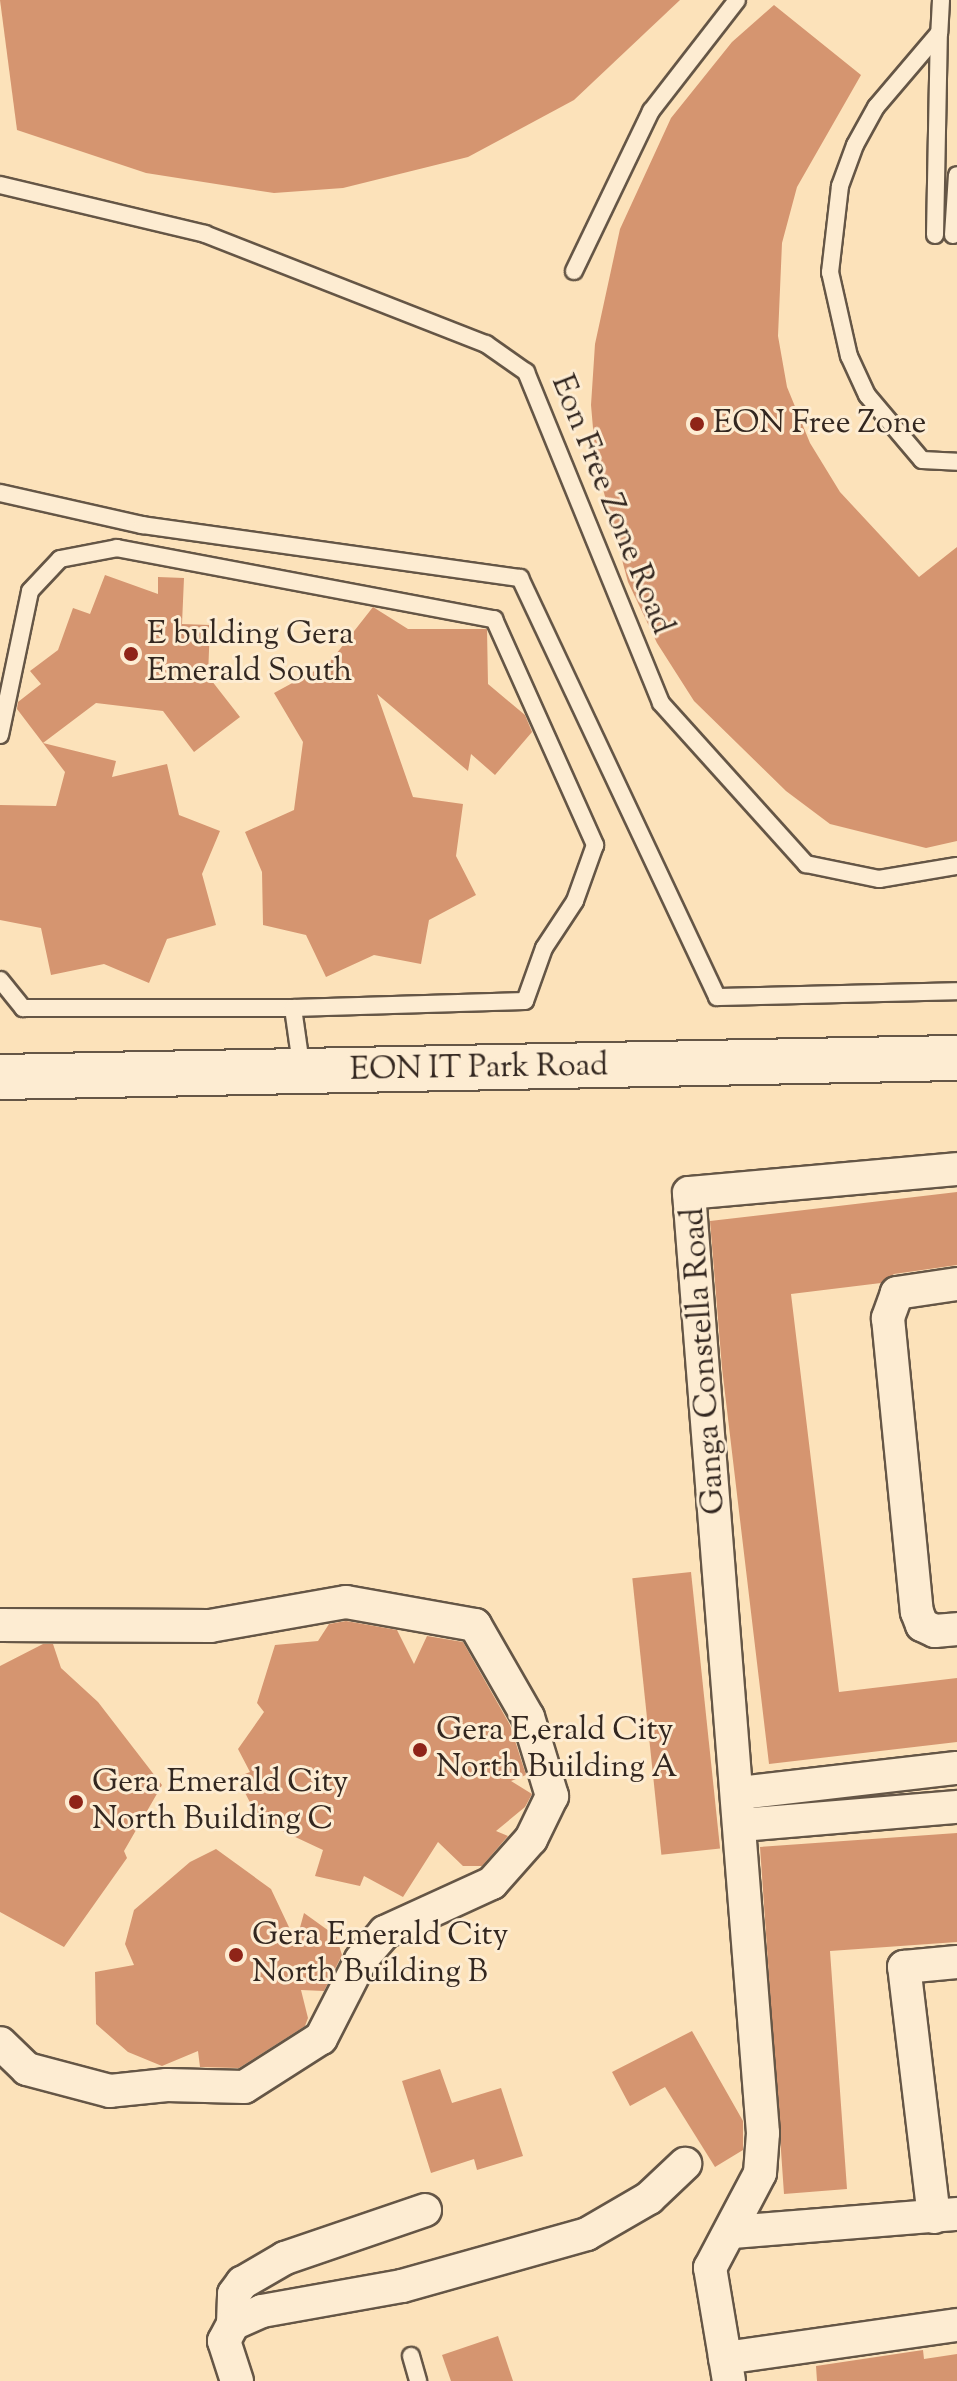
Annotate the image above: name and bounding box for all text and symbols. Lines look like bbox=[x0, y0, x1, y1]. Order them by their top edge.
street label: Eon Free Zone Road bbox=[541, 370, 681, 640]
place label: EON Free Zone bbox=[713, 405, 926, 443]
marker: EON Free Zone bbox=[688, 415, 706, 433]
place label: E bulding Gera Emerald South bbox=[147, 617, 354, 692]
marker: E bulding Gera Emerald South bbox=[122, 645, 140, 663]
street label: EON IT Park Road bbox=[350, 1048, 608, 1090]
street label: Ganga Constella Road bbox=[675, 1206, 735, 1516]
place label: Gera E,erald City North Building A bbox=[436, 1713, 678, 1788]
marker: Gera E,erald City North Building A bbox=[411, 1741, 429, 1759]
place label: Gera Emerald City North Building C bbox=[92, 1765, 348, 1840]
marker: Gera Emerald City North Building C bbox=[67, 1793, 85, 1811]
place label: Gera Emerald City North Building B bbox=[252, 1918, 508, 1993]
marker: Gera Emerald City North Building B bbox=[227, 1946, 245, 1964]

